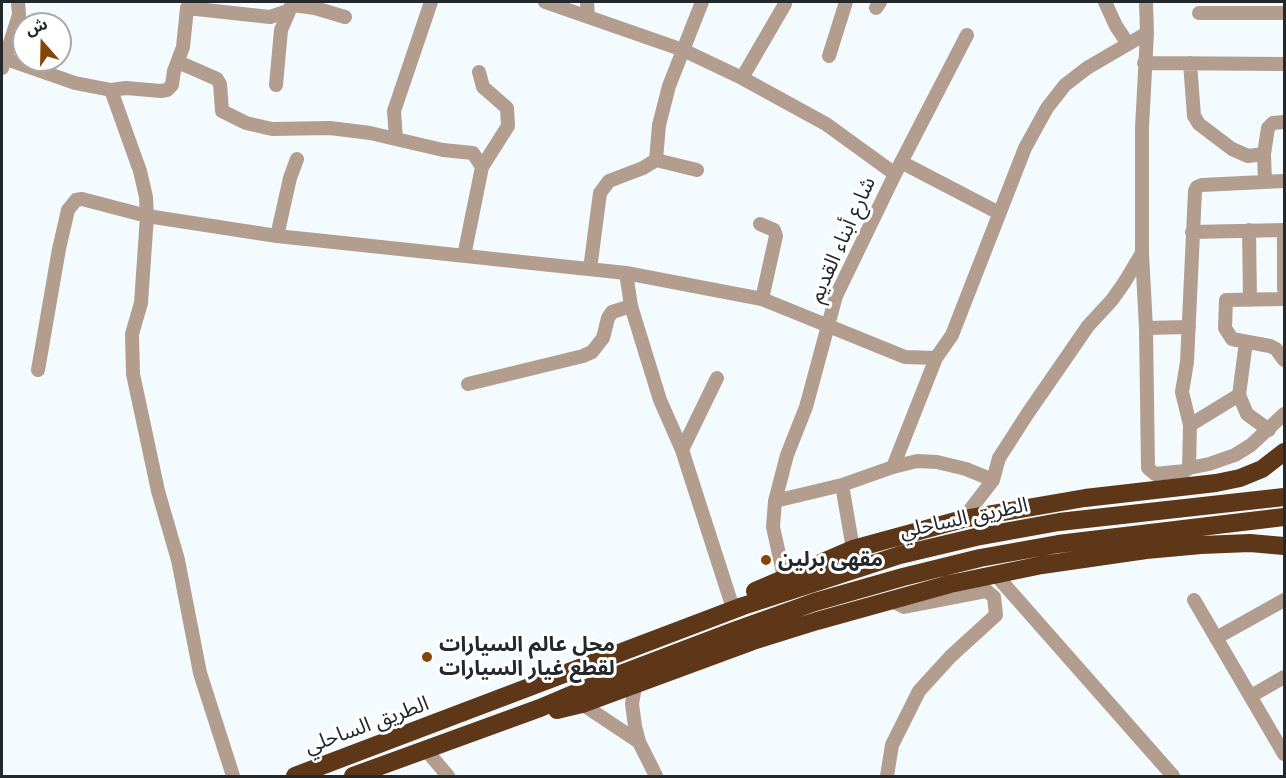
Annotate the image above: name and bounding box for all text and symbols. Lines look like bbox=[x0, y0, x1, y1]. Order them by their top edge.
north arrow bbox=[12, 12, 72, 72]
text: ش bbox=[23, 14, 50, 40]
street label: شارع أبناء القديم bbox=[804, 173, 882, 307]
street label: الطريق الساحلي bbox=[898, 493, 1030, 545]
place label: مقهى برلين bbox=[778, 547, 883, 573]
marker: مقهى برلين bbox=[759, 553, 773, 567]
place label: محل عالم السيارات لقطع غيار السيارات bbox=[439, 632, 615, 682]
marker: محل عالم السيارات لقطع غيار السيارات bbox=[420, 650, 434, 664]
street label: الطريق الساحلي bbox=[301, 692, 433, 760]

